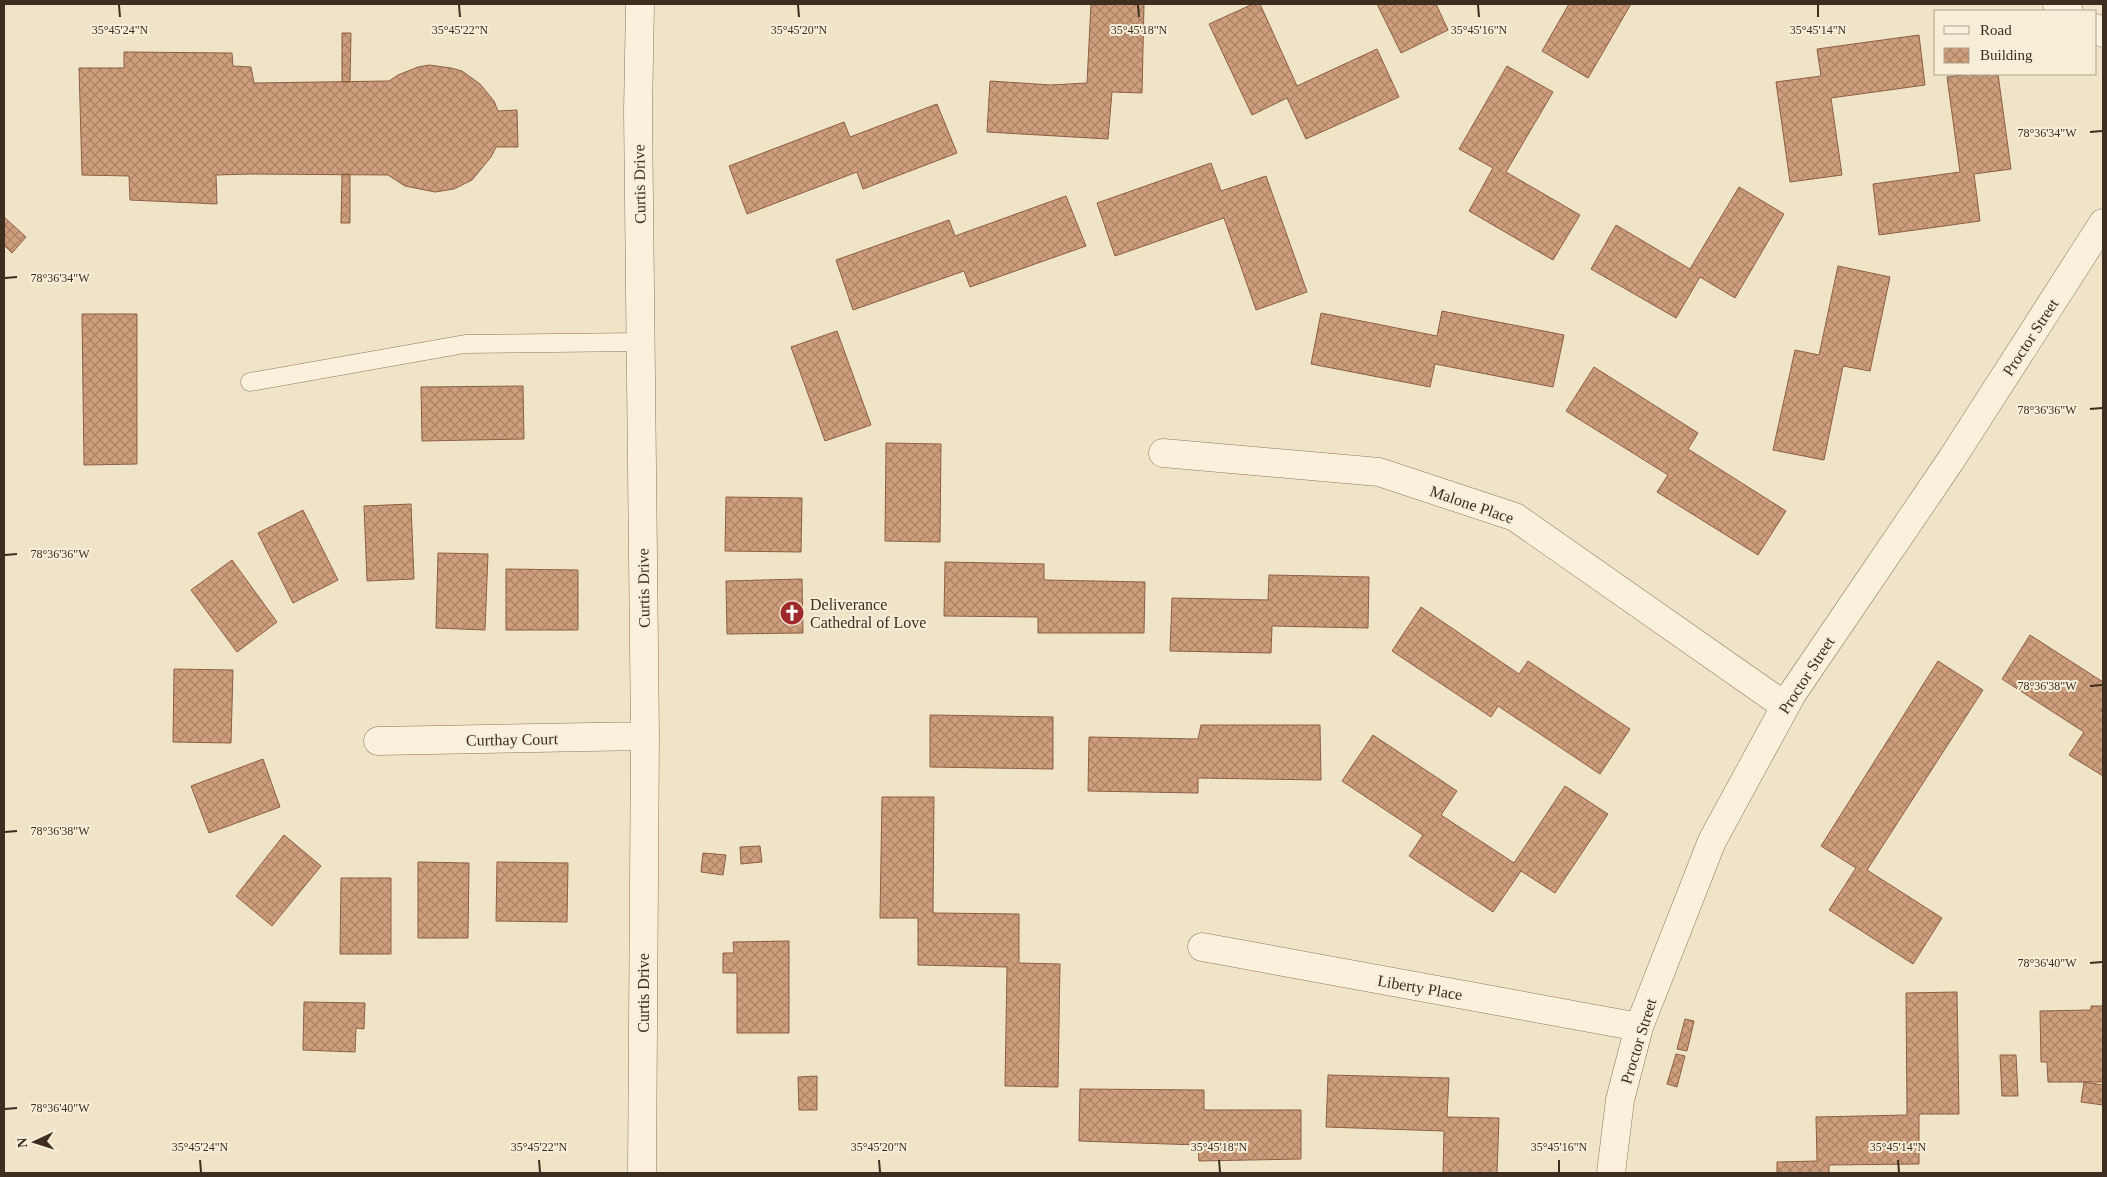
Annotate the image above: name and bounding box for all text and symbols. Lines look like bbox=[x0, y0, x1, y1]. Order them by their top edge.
legend bbox=[1934, 10, 2097, 75]
text: Road bbox=[1980, 22, 2012, 38]
text: 35°45'24"N bbox=[92, 23, 149, 37]
text: 35°45'22"N bbox=[432, 23, 489, 37]
text: 35°45'20"N bbox=[771, 23, 828, 37]
text: 35°45'18"N bbox=[1111, 23, 1168, 37]
text: 35°45'16"N bbox=[1451, 23, 1508, 37]
text: 35°45'14"N bbox=[1790, 23, 1847, 37]
text: Building bbox=[1980, 47, 2033, 63]
text: 78°36'34"W bbox=[2017, 126, 2077, 140]
street label: Curtis Drive bbox=[630, 144, 649, 224]
text: 78°36'34"W bbox=[30, 271, 90, 285]
street label: Proctor Street bbox=[1999, 295, 2062, 379]
text: 78°36'36"W bbox=[2017, 403, 2077, 417]
street label: Malone Place bbox=[1428, 482, 1516, 527]
text: 78°36'36"W bbox=[30, 547, 90, 561]
street label: Curtis Drive bbox=[634, 548, 653, 628]
place label: Deliverance Cathedral of Love bbox=[810, 596, 926, 631]
church icon: Deliverance Cathedral of Love bbox=[779, 600, 805, 626]
street label: Proctor Street bbox=[1775, 633, 1838, 717]
text: 78°36'38"W bbox=[2017, 679, 2077, 693]
street label: Curthay Court bbox=[466, 730, 559, 750]
text: 78°36'38"W bbox=[30, 824, 90, 838]
street label: Curtis Drive bbox=[635, 953, 652, 1033]
text: 78°36'40"W bbox=[2017, 956, 2077, 970]
street label: Liberty Place bbox=[1376, 972, 1464, 1004]
street label: Proctor Street bbox=[1617, 996, 1660, 1086]
text: 78°36'40"W bbox=[30, 1101, 90, 1115]
north arrow bbox=[10, 1117, 60, 1167]
text: N bbox=[15, 1137, 30, 1148]
text: 35°45'24"N bbox=[172, 1140, 229, 1154]
text: 35°45'22"N bbox=[511, 1140, 568, 1154]
text: 35°45'20"N bbox=[851, 1140, 908, 1154]
text: 35°45'18"N bbox=[1191, 1140, 1248, 1154]
text: 35°45'16"N bbox=[1531, 1140, 1588, 1154]
text: 35°45'14"N bbox=[1870, 1140, 1927, 1154]

